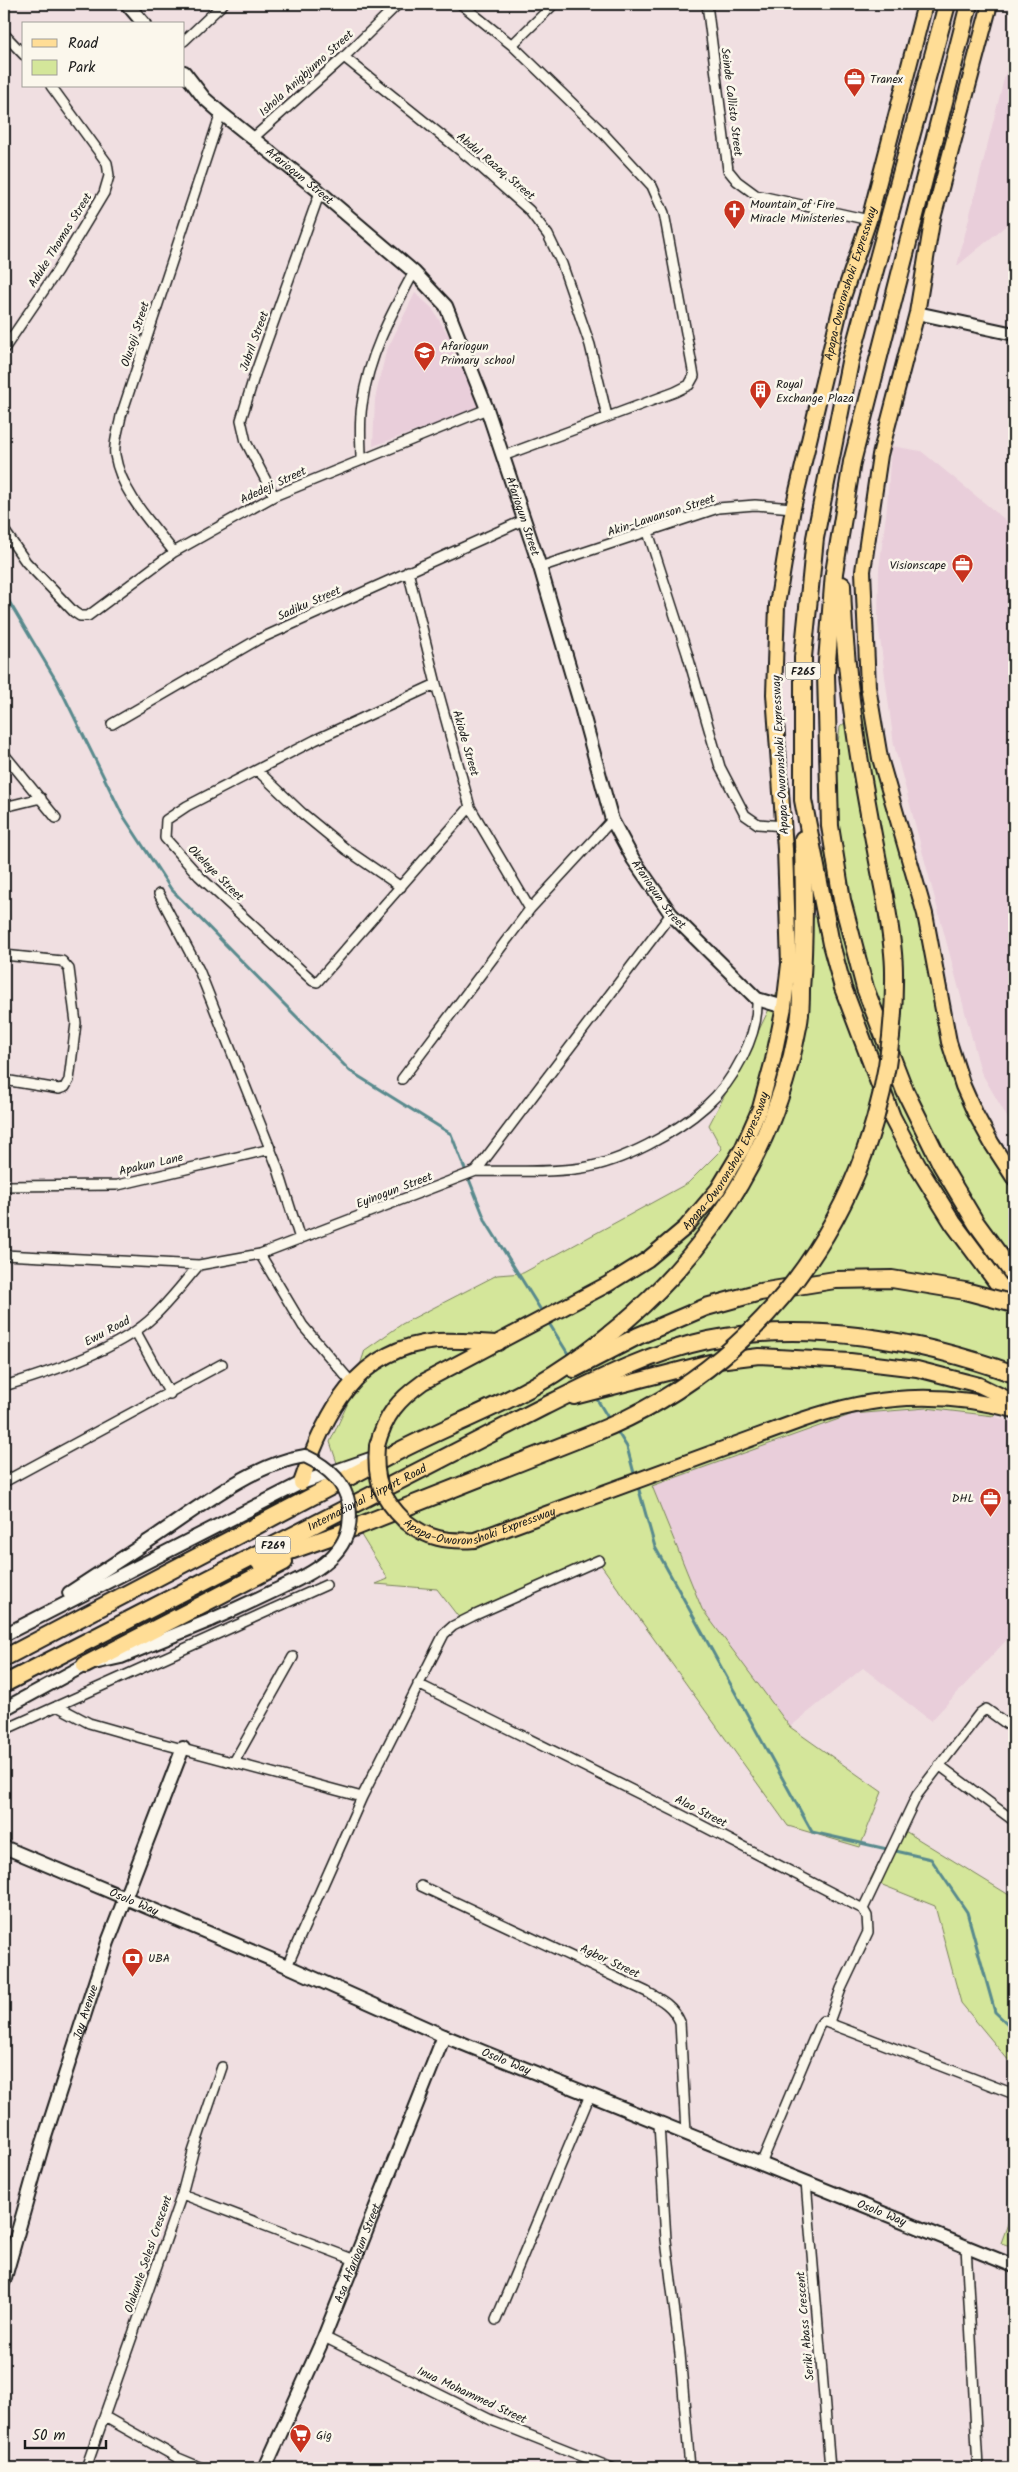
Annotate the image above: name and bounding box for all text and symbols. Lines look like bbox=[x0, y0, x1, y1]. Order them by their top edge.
legend bbox=[22, 22, 185, 88]
street label: Ishola Anigbjumo Street bbox=[255, 25, 358, 121]
text: Road bbox=[68, 32, 99, 56]
street label: Seinde Callisto Street bbox=[715, 47, 748, 158]
text: Park bbox=[68, 56, 96, 80]
office icon: Tranex bbox=[842, 67, 866, 98]
place label: Tranex bbox=[870, 70, 904, 89]
street label: Abdul Razaq Street bbox=[452, 128, 539, 205]
street label: Afariogun Street bbox=[261, 143, 338, 210]
street label: Aduke Thomas Street bbox=[24, 189, 97, 291]
place label: Mountain of Fire Miracle Ministeries bbox=[750, 195, 845, 228]
church icon: Mountain of Fire Miracle Ministeries bbox=[722, 199, 746, 230]
street label: Apapa-Oworonshoki Expressway bbox=[819, 204, 882, 362]
street label: Olusoji Street bbox=[116, 299, 155, 369]
street label: Jubril Street bbox=[235, 308, 274, 374]
place label: Afariogun Primary school bbox=[441, 337, 515, 370]
school or university icon: Afariogun Primary school bbox=[413, 341, 437, 372]
place label: Royal Exchange Plaza bbox=[776, 375, 854, 408]
building icon: Royal Exchange Plaza bbox=[748, 379, 772, 410]
street label: Adedeji Street bbox=[237, 462, 310, 509]
street label: Afariogun Street bbox=[500, 474, 545, 559]
street label: Akin-Lawanson Street bbox=[605, 489, 718, 542]
office icon: Visionscape bbox=[950, 553, 974, 584]
place label: Visionscape bbox=[890, 556, 947, 575]
street label: Sadiku Street bbox=[275, 581, 344, 626]
road number: F265 bbox=[786, 662, 820, 679]
street label: Apapa-Oworonshoki Expressway bbox=[767, 675, 794, 835]
street label: Akiode Street bbox=[447, 708, 484, 779]
street label: Okeleye Street bbox=[183, 841, 248, 906]
street label: Afariogun Street bbox=[626, 856, 691, 934]
street label: Apapa-Oworonshoki Expressway bbox=[678, 1089, 774, 1235]
street label: Apakun Lane bbox=[117, 1148, 186, 1181]
street label: Eyinogun Street bbox=[353, 1167, 435, 1214]
street label: Ewu Road bbox=[81, 1311, 135, 1352]
street label: International Airport Road bbox=[304, 1459, 431, 1537]
office icon: DHL bbox=[978, 1486, 1002, 1517]
place label: DHL bbox=[952, 1489, 974, 1508]
street label: Apapa-Oworonshoki Expressway bbox=[399, 1502, 559, 1551]
road number: F269 bbox=[256, 1536, 290, 1554]
street label: Alao Street bbox=[671, 1790, 731, 1833]
street label: Osolo Way bbox=[106, 1883, 162, 1921]
street label: Agbor Street bbox=[577, 1939, 643, 1984]
bank icon: UBA bbox=[120, 1946, 144, 1977]
place label: UBA bbox=[148, 1949, 170, 1968]
street label: Joy Avenue bbox=[68, 1982, 104, 2042]
street label: Osolo Way bbox=[478, 2043, 534, 2080]
street label: Olakunle Selesi Crescent bbox=[119, 2192, 178, 2316]
street label: Osolo Way bbox=[854, 2195, 910, 2232]
street label: Asa Afariogun Street bbox=[330, 2200, 386, 2306]
street label: Seriki Abass Crescent bbox=[791, 2270, 820, 2381]
street label: Inua Mohammed Street bbox=[414, 2362, 530, 2429]
scale bar bbox=[25, 2417, 106, 2449]
supermarket icon: Gig bbox=[288, 2423, 312, 2454]
text: 50 m bbox=[32, 2424, 66, 2448]
place label: Gig bbox=[316, 2426, 332, 2445]

